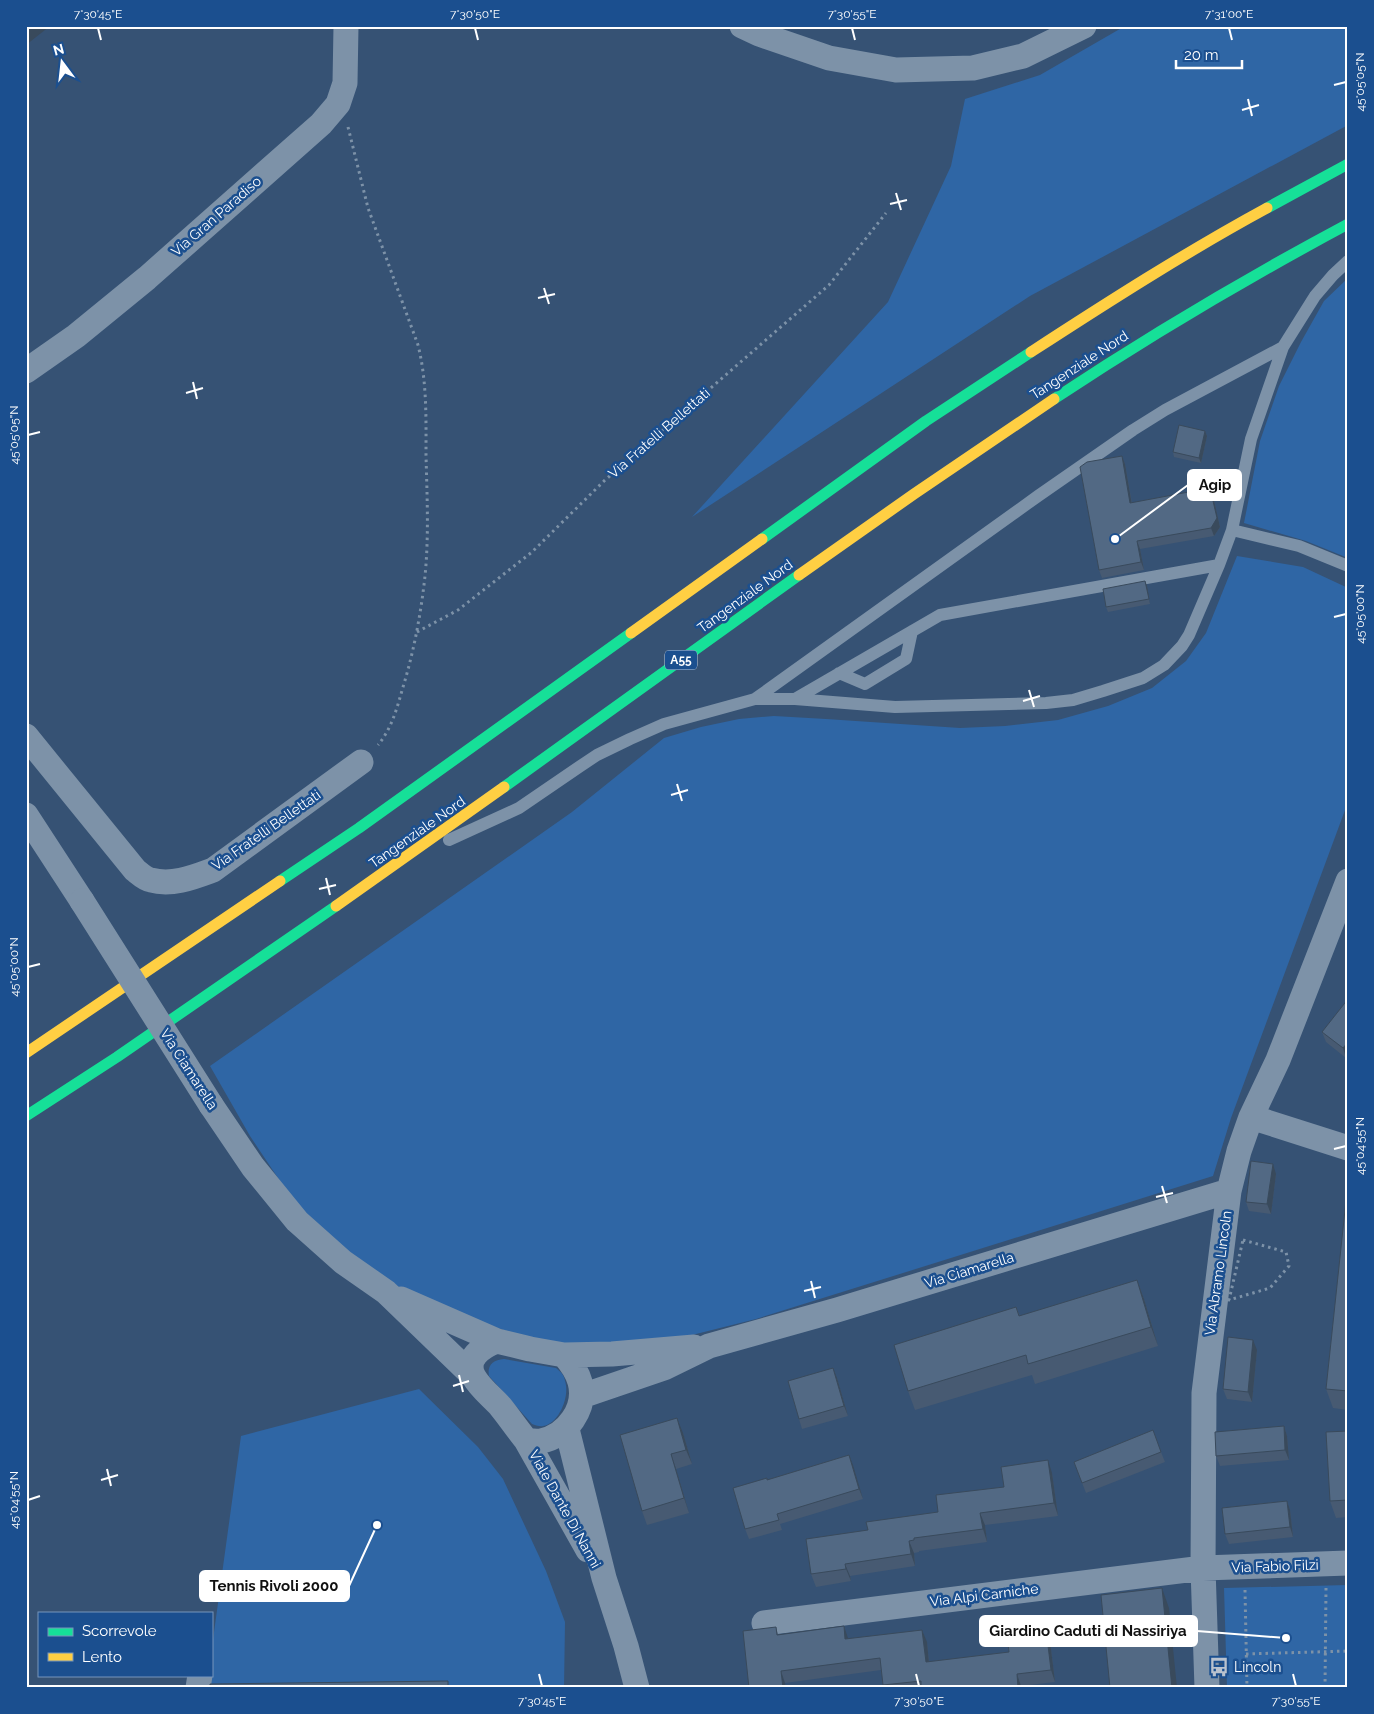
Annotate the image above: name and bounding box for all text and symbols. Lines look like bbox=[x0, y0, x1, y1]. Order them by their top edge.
text: 7°30'45"E bbox=[74, 7, 122, 21]
text: 7°30'50"E bbox=[450, 7, 500, 21]
text: 7°30'55"E bbox=[827, 7, 877, 21]
text: 7°31'00"E bbox=[1205, 7, 1253, 21]
north arrow bbox=[38, 38, 88, 88]
scale bar bbox=[1176, 38, 1243, 70]
text: N bbox=[51, 40, 66, 59]
text: 20 m bbox=[1184, 46, 1219, 64]
text: 45°05'05"N bbox=[1353, 53, 1367, 111]
street label: Via Gran Paradiso bbox=[168, 173, 264, 259]
street label: Tangenziale Nord bbox=[1027, 327, 1131, 403]
street label: Via Fratelli Bellettati bbox=[605, 385, 713, 481]
text: 45°05'05"N bbox=[7, 406, 21, 464]
callout: Agip bbox=[1188, 470, 1241, 500]
text: Agip bbox=[1199, 476, 1232, 494]
street label: Tangenziale Nord bbox=[694, 556, 796, 636]
text: 45°05'00"N bbox=[1353, 584, 1367, 644]
road number: A55 bbox=[665, 650, 697, 670]
street label: Via Fratelli Bellettati bbox=[209, 786, 323, 874]
street label: Tangenziale Nord bbox=[366, 793, 468, 871]
text: 45°05'00"N bbox=[7, 937, 21, 997]
street label: Via Ciamarella bbox=[157, 1026, 221, 1112]
text: 45°04'55"N bbox=[1353, 1117, 1367, 1175]
street label: Via Abramo Lincoln bbox=[1201, 1209, 1235, 1337]
street label: Via Ciamarella bbox=[922, 1249, 1016, 1291]
street label: Viale Dante Di Nanni bbox=[526, 1447, 604, 1571]
text: 45°04'55"N bbox=[7, 1471, 21, 1529]
street label: Via Fabio Filzi bbox=[1231, 1556, 1319, 1576]
callout: Tennis Rivoli 2000 bbox=[200, 1571, 349, 1601]
text: Tennis Rivoli 2000 bbox=[210, 1577, 338, 1595]
street label: Via Alpi Carniche bbox=[929, 1580, 1039, 1610]
legend bbox=[38, 1612, 212, 1676]
callout: Giardino Caduti di Nassiriya bbox=[980, 1616, 1197, 1646]
text: Scorrevole bbox=[82, 1622, 157, 1640]
text: Giardino Caduti di Nassiriya bbox=[989, 1622, 1187, 1640]
text: Lento bbox=[82, 1648, 122, 1666]
bus stop icon: Lincoln bbox=[1208, 1656, 1230, 1678]
place label: Lincoln bbox=[1234, 1659, 1281, 1675]
text: 7°30'45"E bbox=[518, 1694, 566, 1708]
text: 7°30'50"E bbox=[894, 1694, 944, 1708]
text: 7°30'55"E bbox=[1271, 1694, 1321, 1708]

